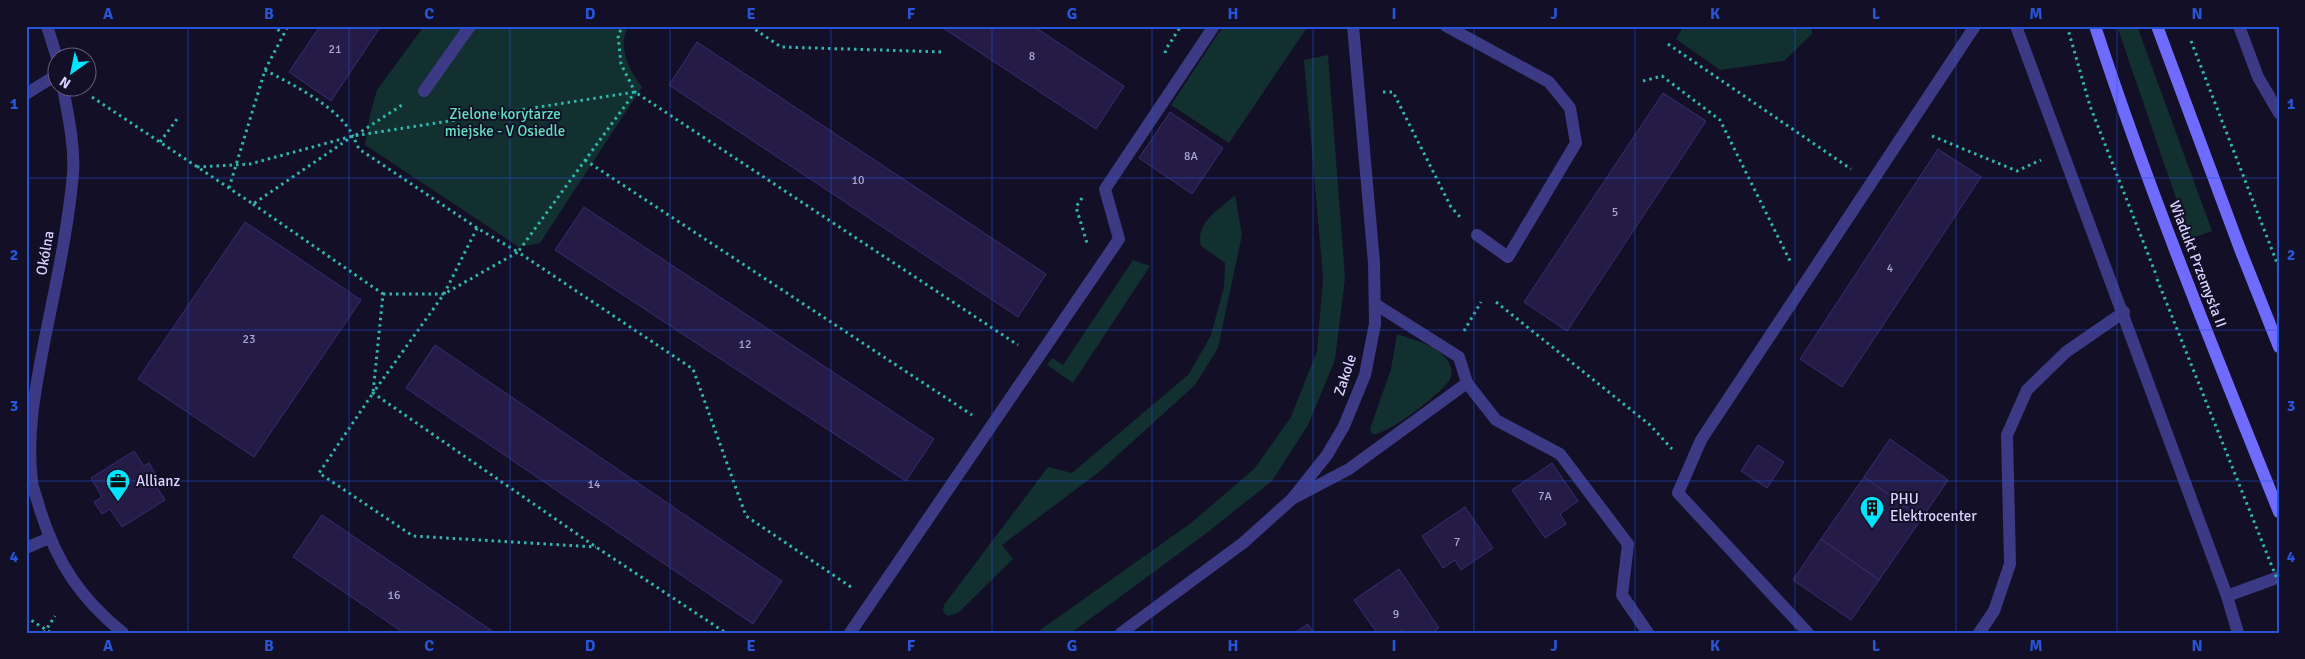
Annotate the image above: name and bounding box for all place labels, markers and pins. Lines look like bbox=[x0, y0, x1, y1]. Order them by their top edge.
office icon: Allianz bbox=[105, 468, 131, 502]
place label: Allianz bbox=[136, 472, 180, 490]
place label: PHU Elektrocenter bbox=[1890, 490, 1977, 525]
building icon: PHU Elektrocenter bbox=[1859, 495, 1885, 529]

